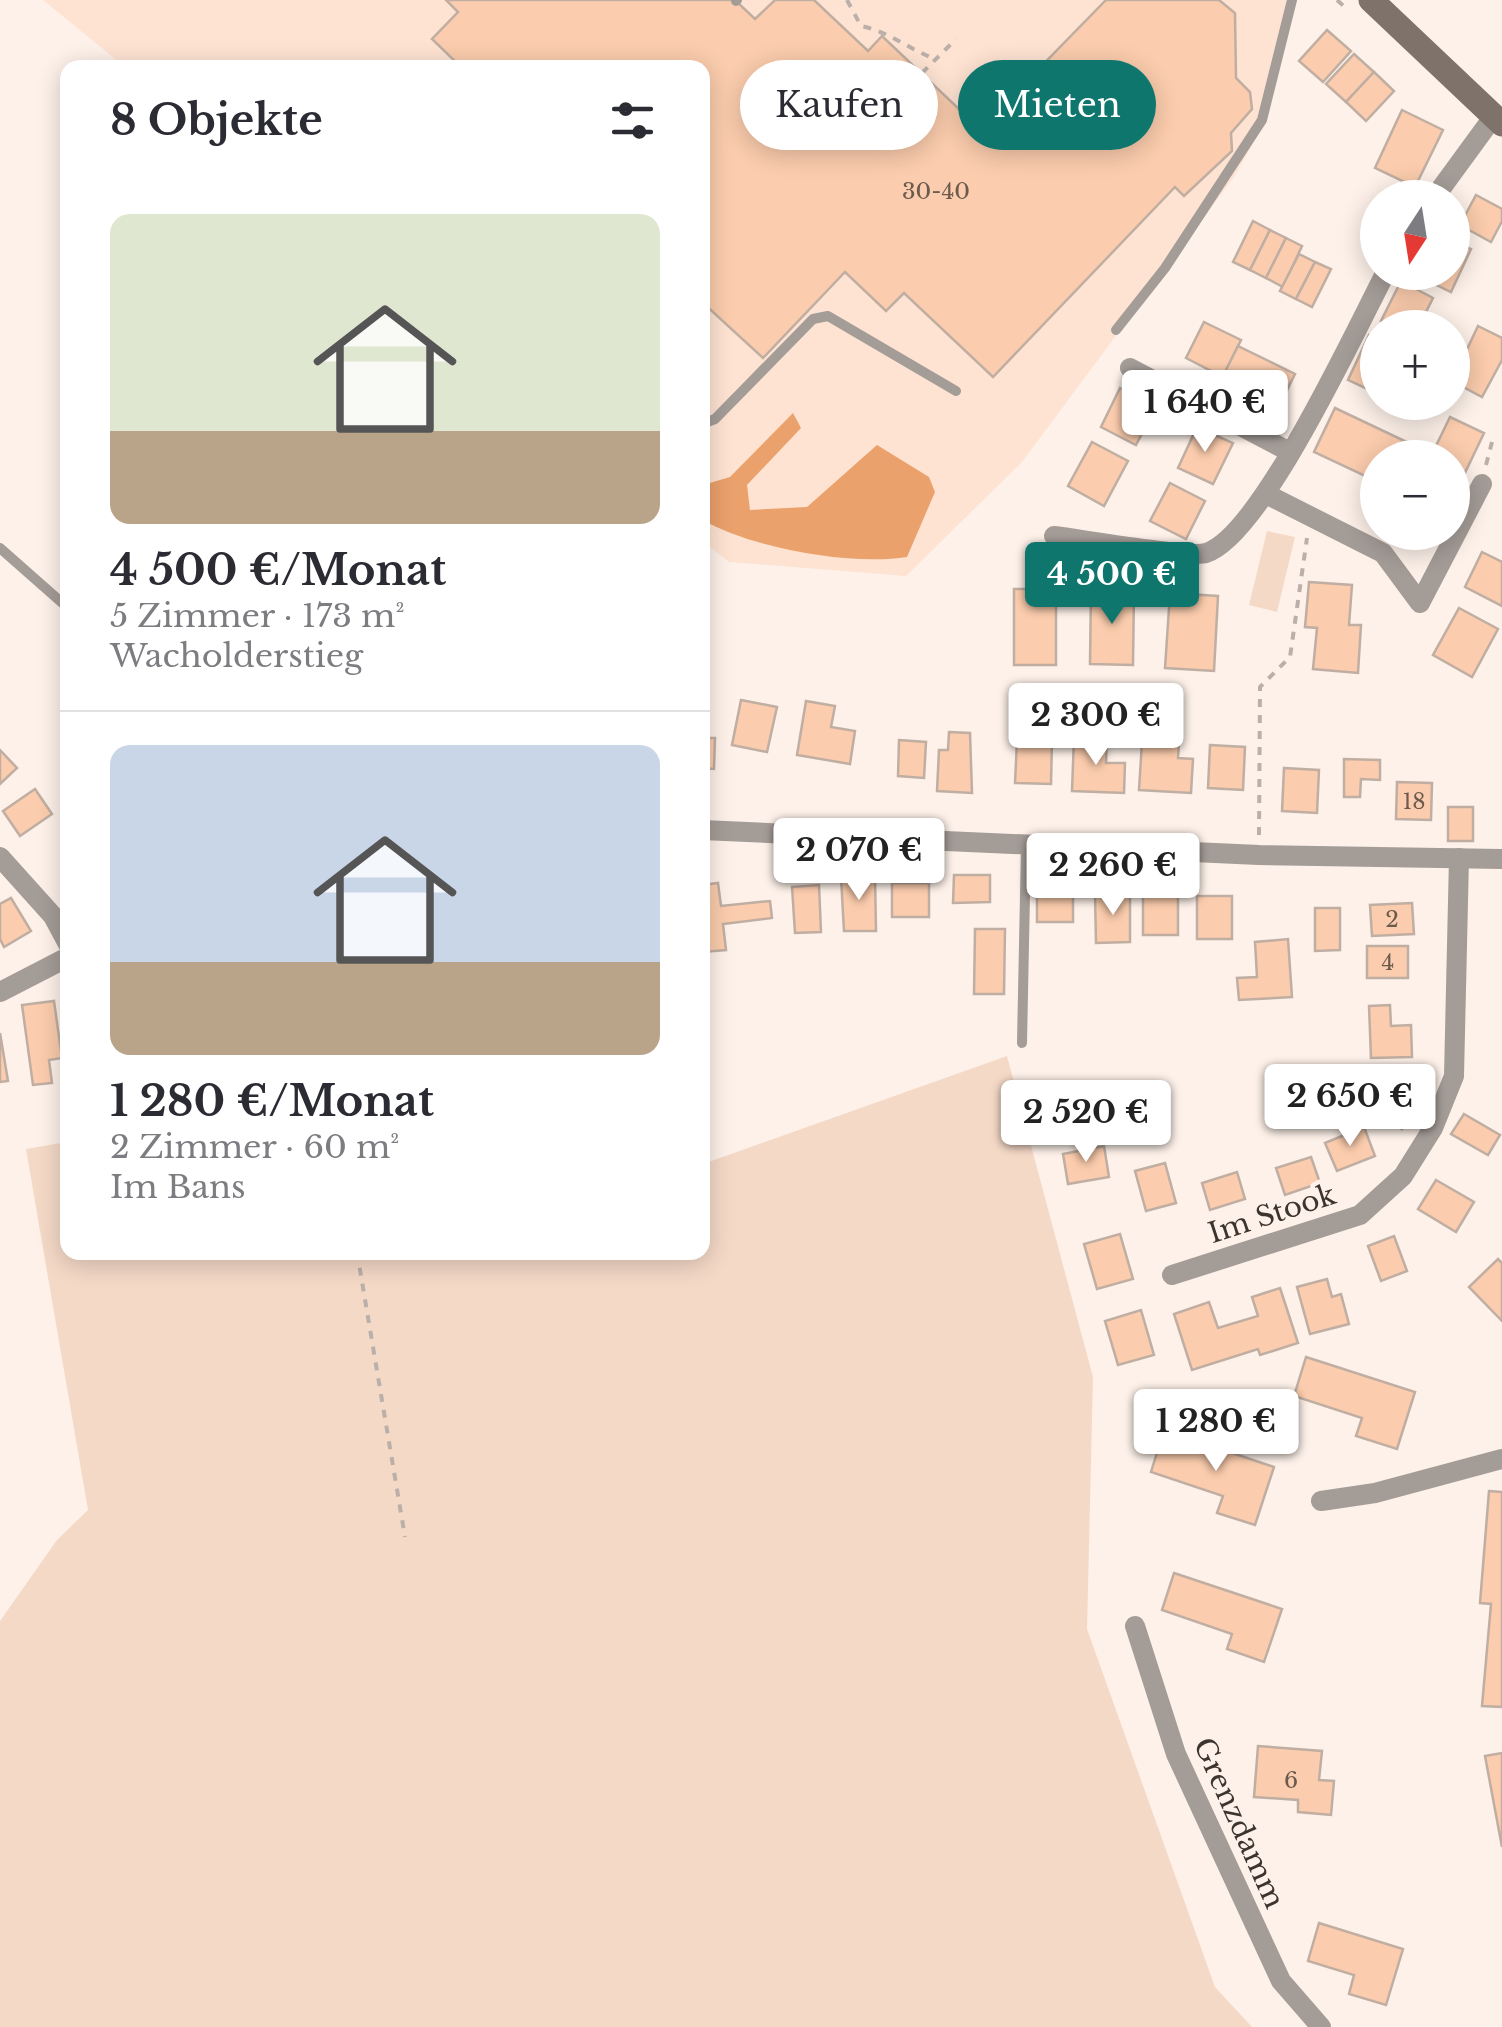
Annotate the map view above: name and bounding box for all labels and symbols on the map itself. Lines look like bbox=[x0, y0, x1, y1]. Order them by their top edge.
house number: 30-40 bbox=[902, 178, 970, 205]
north arrow bbox=[1360, 180, 1470, 290]
pin: 1 640 € bbox=[1113, 370, 1297, 455]
pin: 4 500 € bbox=[1020, 542, 1204, 627]
pin: 2 300 € bbox=[1004, 683, 1188, 768]
house number: 18 bbox=[1402, 788, 1426, 815]
pin: 2 070 € bbox=[767, 818, 951, 903]
pin: 2 260 € bbox=[1021, 833, 1205, 918]
house number: 2 bbox=[1385, 906, 1399, 933]
house number: 4 bbox=[1382, 949, 1394, 976]
pin: 2 650 € bbox=[1258, 1064, 1442, 1149]
pin: 2 520 € bbox=[994, 1080, 1178, 1165]
street label: Im Stook bbox=[1204, 1177, 1341, 1251]
pin: 1 280 € bbox=[1124, 1389, 1308, 1474]
street label: Grenzdamm bbox=[1186, 1732, 1292, 1914]
house number: 6 bbox=[1284, 1767, 1298, 1794]

